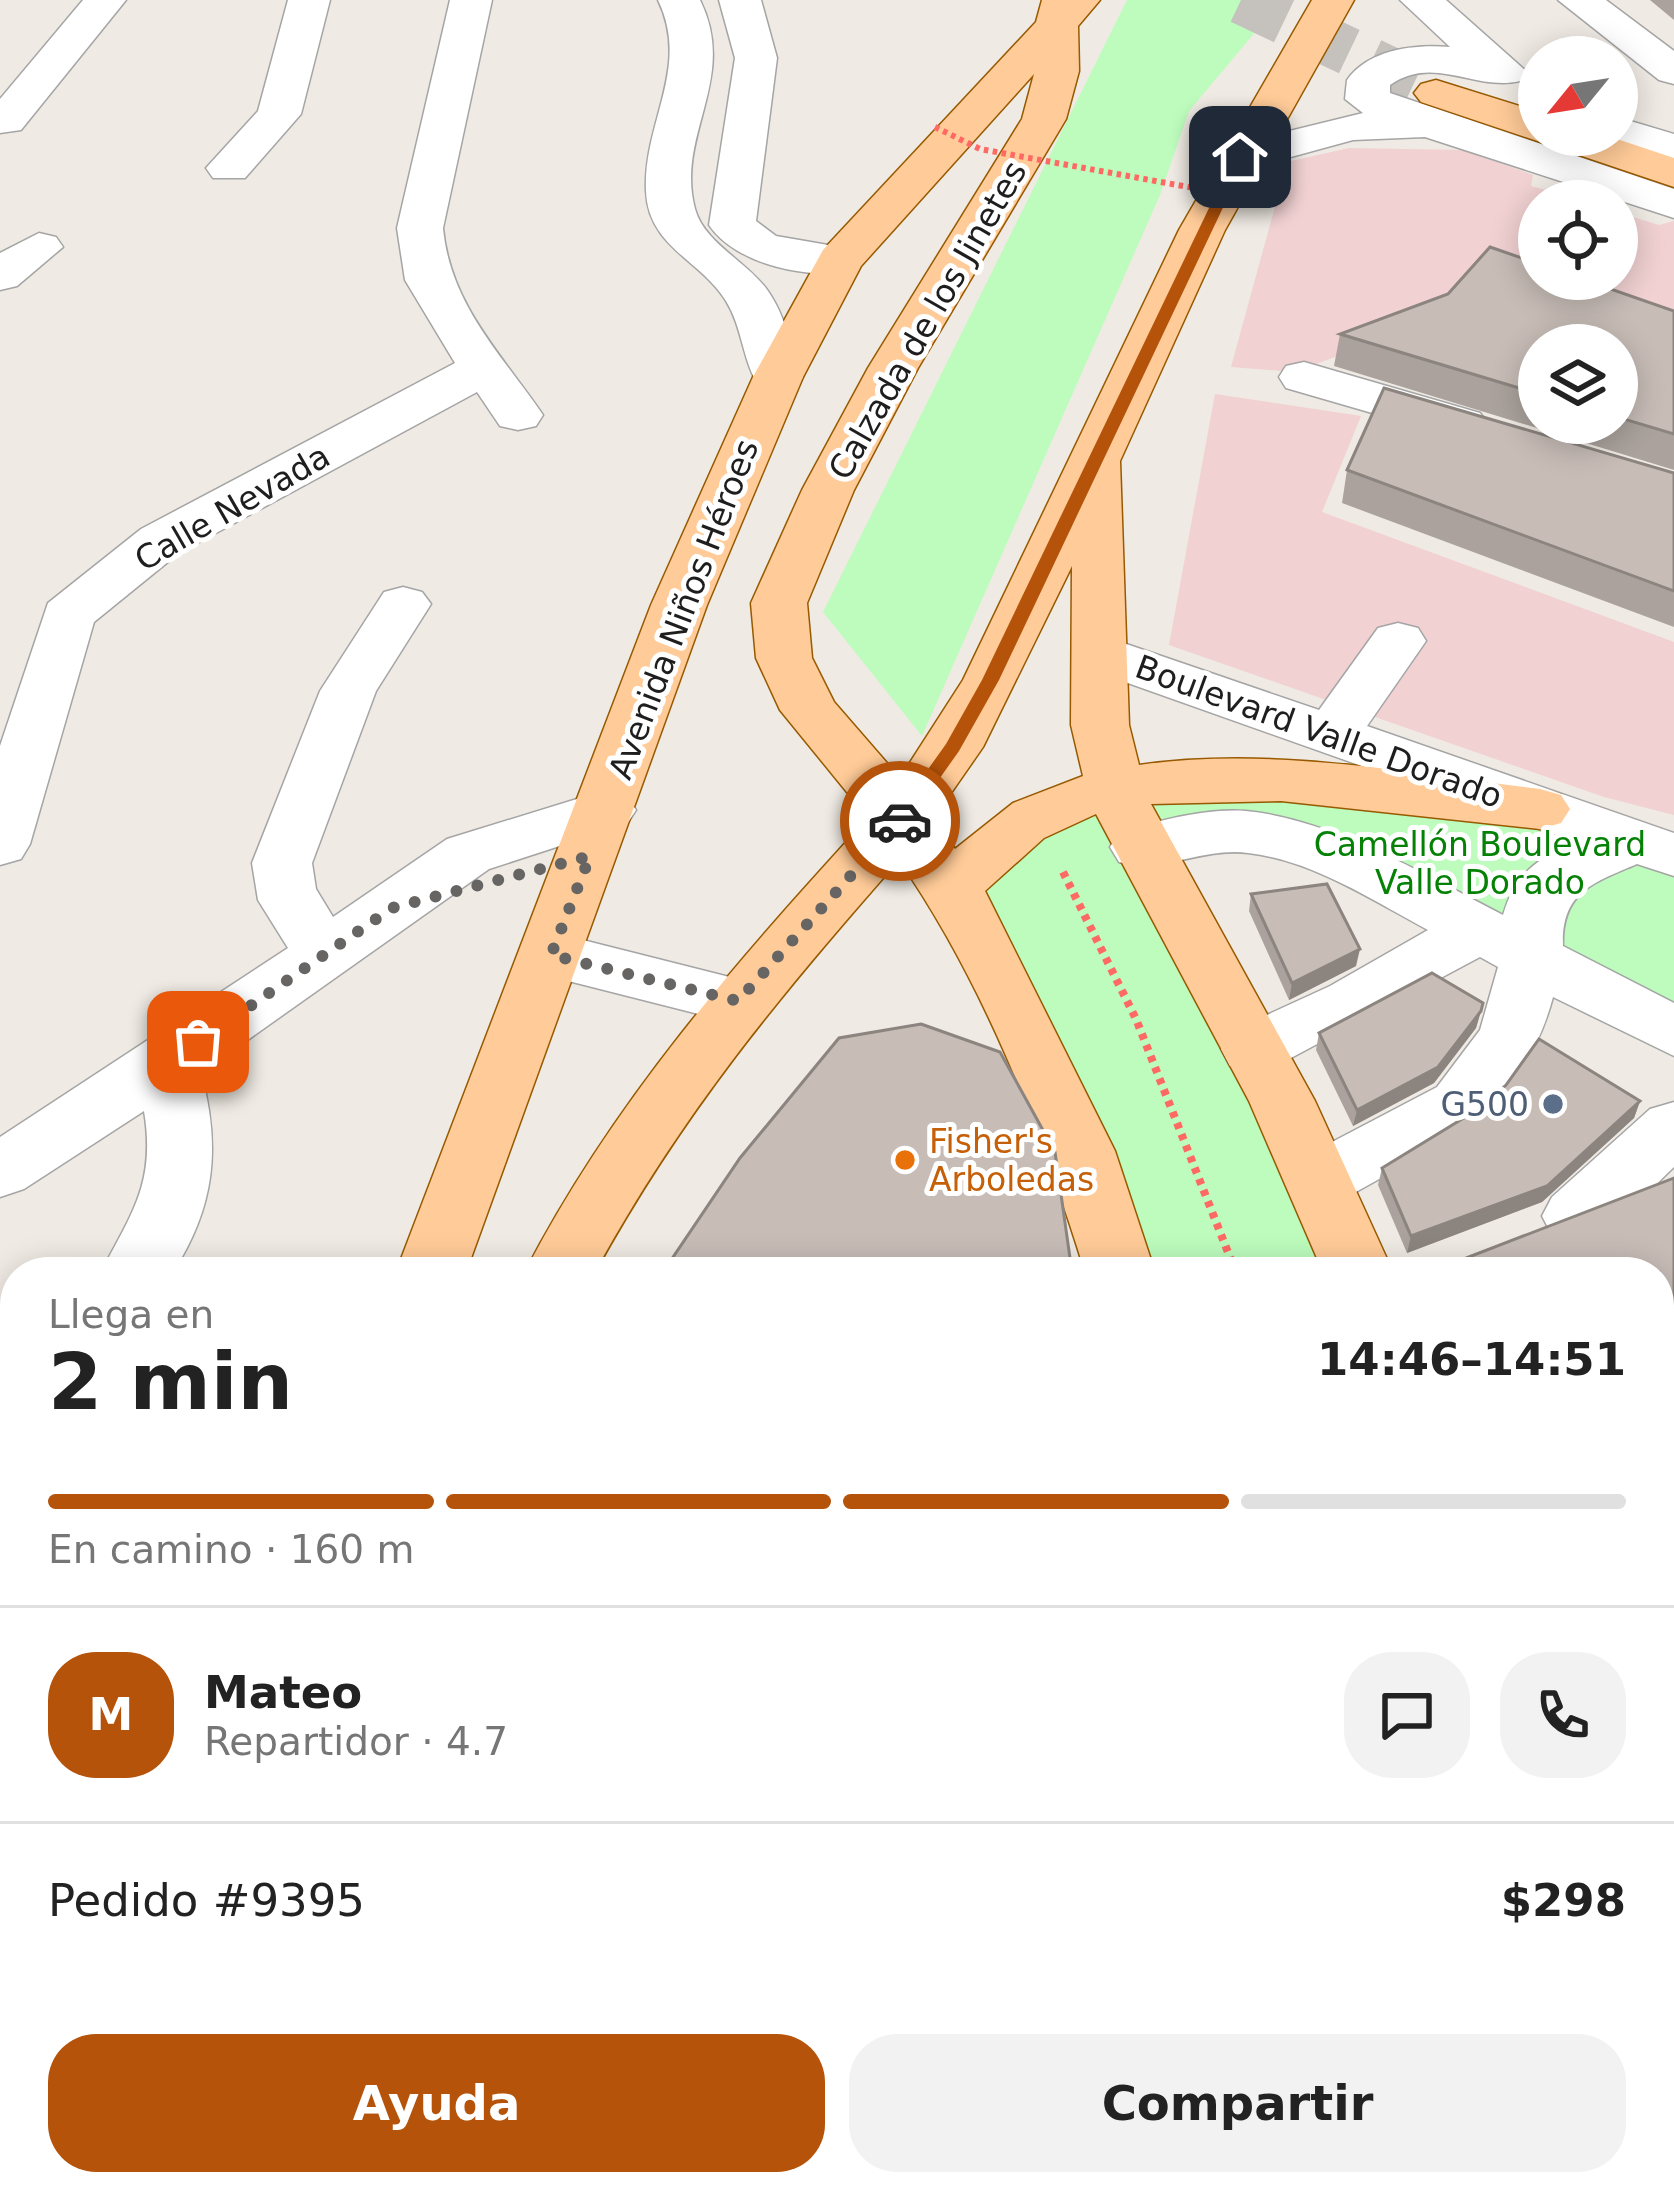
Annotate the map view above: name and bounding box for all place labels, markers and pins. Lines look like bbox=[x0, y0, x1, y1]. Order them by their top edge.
pin bbox=[1189, 106, 1291, 208]
pin bbox=[147, 991, 249, 1093]
place label: G500 bbox=[1440, 1085, 1529, 1124]
marker: G500 bbox=[1540, 1091, 1566, 1117]
place label: Fisher's Arboledas bbox=[929, 1122, 1094, 1199]
marker: Fisher's Arboledas bbox=[892, 1147, 918, 1173]

